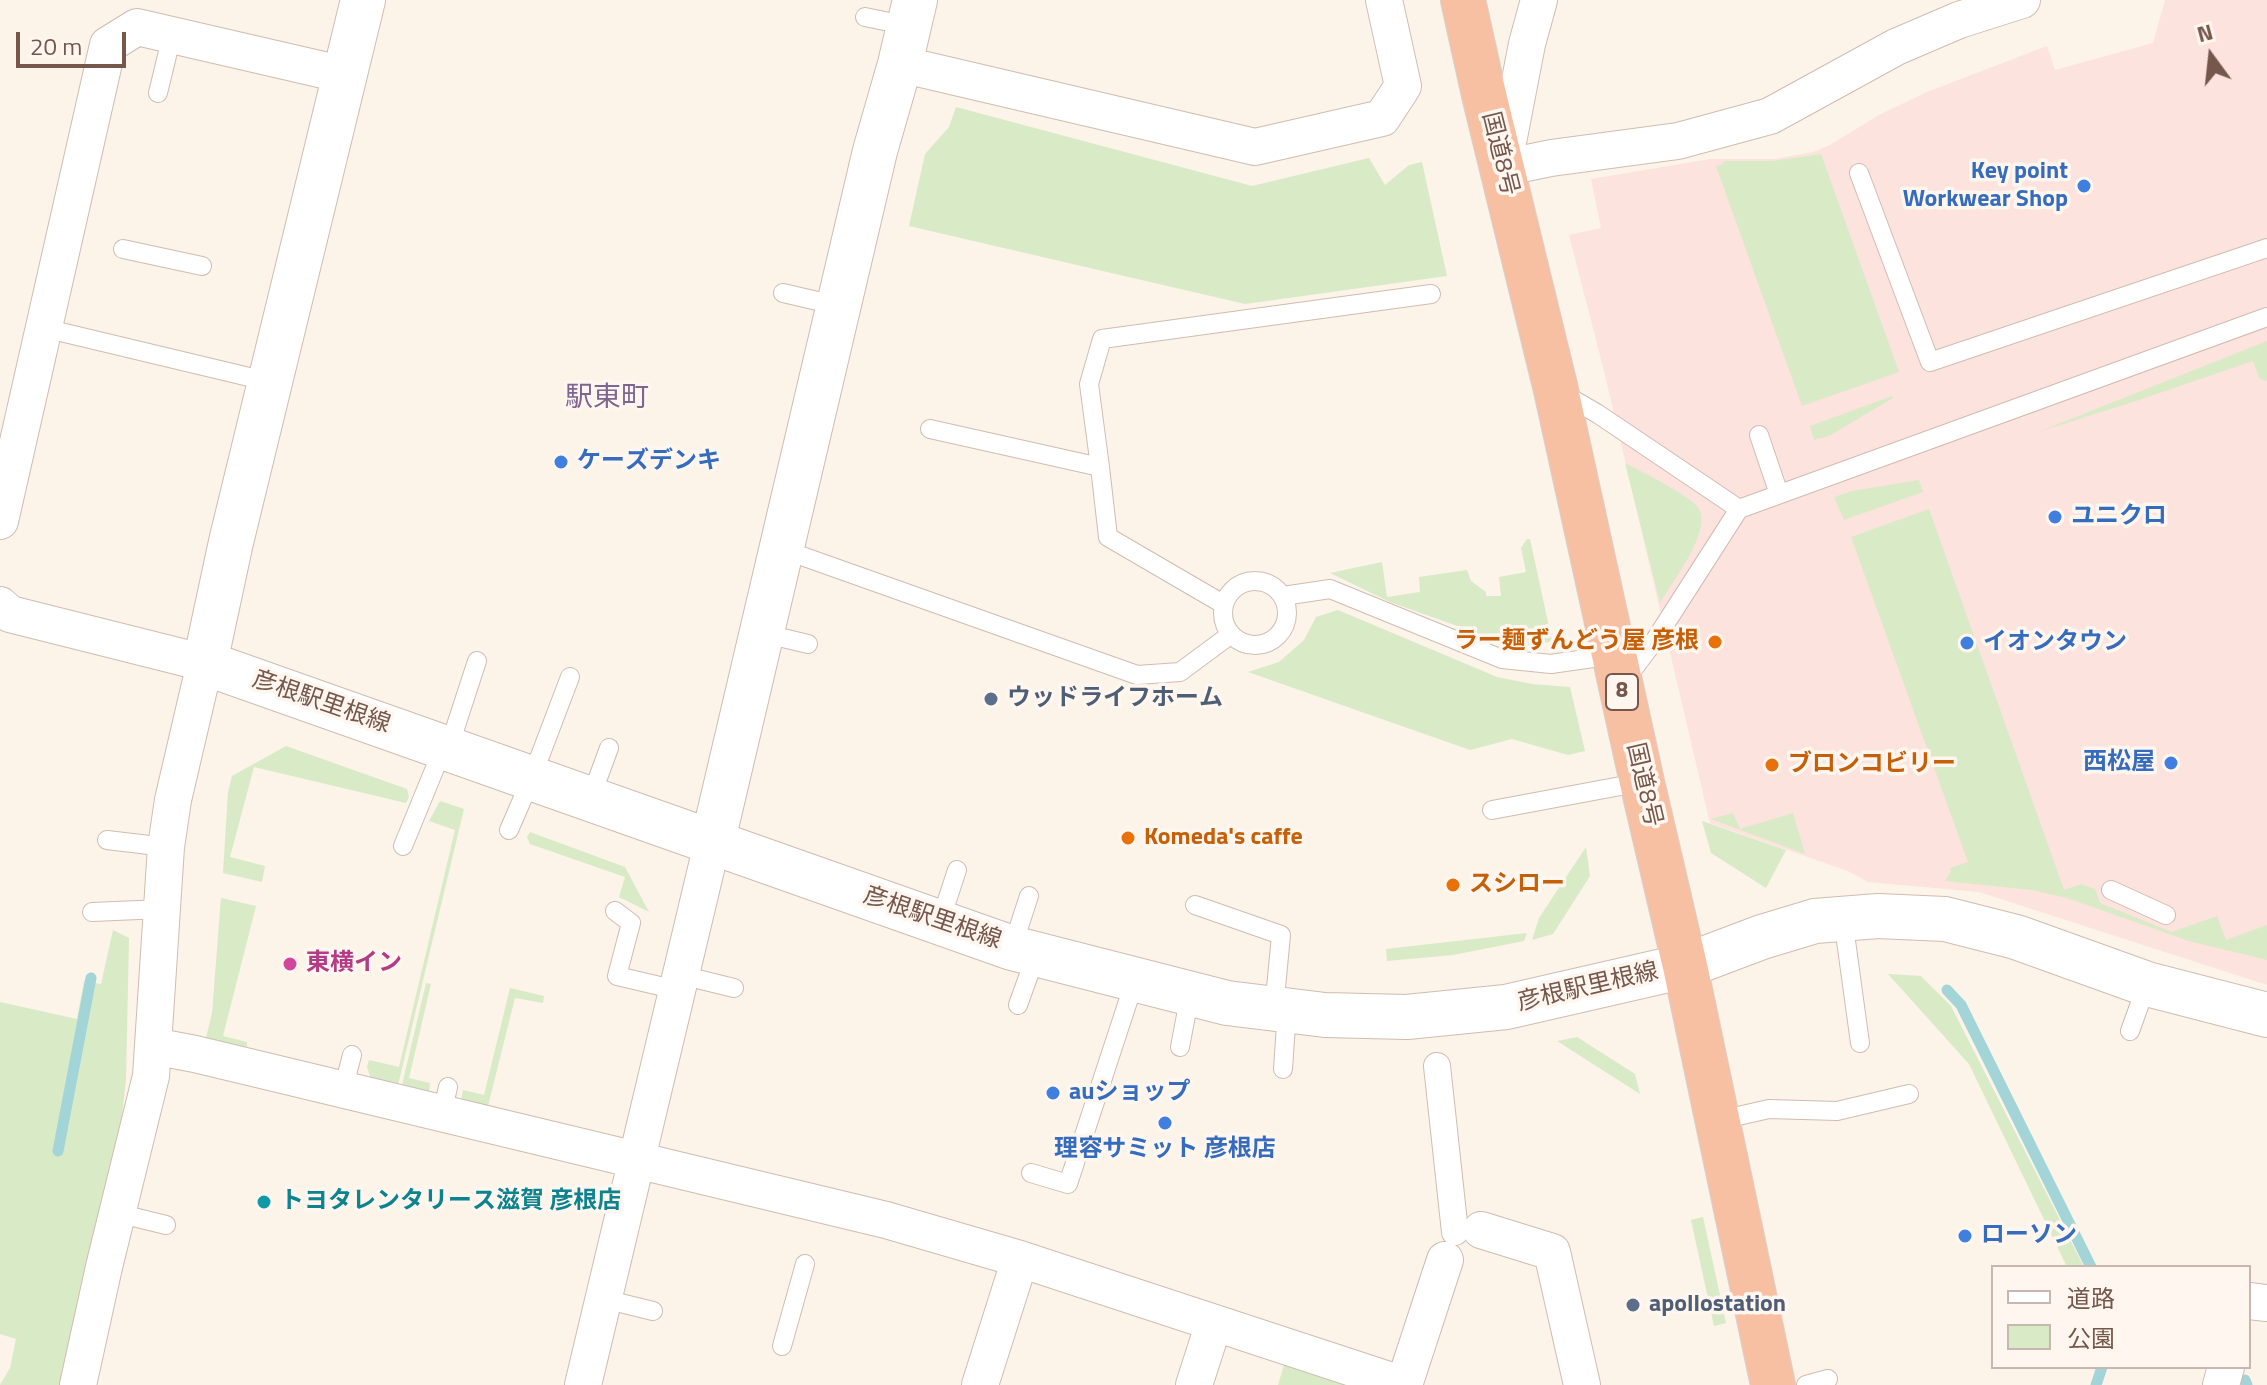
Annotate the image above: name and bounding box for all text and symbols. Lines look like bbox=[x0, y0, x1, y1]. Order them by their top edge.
text: N bbox=[2193, 14, 2217, 51]
scale bar bbox=[20, 16, 130, 66]
north arrow bbox=[2171, 16, 2251, 96]
text: 20 m bbox=[30, 28, 82, 64]
street label: 国道8号 bbox=[1475, 109, 1523, 199]
place label: Key point Workwear Shop bbox=[1903, 158, 2068, 214]
marker: Key point Workwear Shop bbox=[2075, 177, 2093, 195]
district label: 駅東町 bbox=[565, 382, 649, 416]
place label: ケーズデンキ bbox=[577, 448, 721, 476]
marker: ケーズデンキ bbox=[552, 453, 570, 471]
place label: ユニクロ bbox=[2071, 503, 2167, 531]
marker: ユニクロ bbox=[2046, 508, 2064, 526]
place label: ラー麺ずんどう屋 彦根 bbox=[1454, 628, 1699, 656]
place label: イオンタウン bbox=[1983, 629, 2127, 657]
marker: ラー麺ずんどう屋 彦根 bbox=[1706, 633, 1724, 651]
marker: イオンタウン bbox=[1958, 634, 1976, 652]
street label: 彦根駅里根線 bbox=[248, 666, 394, 740]
road number: 8 bbox=[1606, 674, 1638, 710]
place label: ウッドライフホーム bbox=[1007, 685, 1223, 713]
marker: ウッドライフホーム bbox=[982, 690, 1000, 708]
street label: 国道8号 bbox=[1619, 740, 1667, 830]
place label: 西松屋 bbox=[2083, 749, 2155, 777]
place label: ブロンコビリー bbox=[1788, 751, 1956, 779]
marker: 西松屋 bbox=[2162, 754, 2180, 772]
marker: ブロンコビリー bbox=[1763, 756, 1781, 774]
place label: Komeda's caffe bbox=[1144, 824, 1303, 852]
marker: Komeda's caffe bbox=[1119, 829, 1137, 847]
place label: スシロー bbox=[1469, 871, 1565, 899]
marker: スシロー bbox=[1444, 876, 1462, 894]
street label: 彦根駅里根線 bbox=[859, 882, 1005, 956]
place label: 東横イン bbox=[306, 950, 402, 978]
marker: 東横イン bbox=[281, 955, 299, 973]
street label: 彦根駅里根線 bbox=[1515, 958, 1661, 1018]
place label: auショップ bbox=[1069, 1079, 1191, 1107]
marker: auショップ bbox=[1044, 1084, 1062, 1102]
marker: 理容サミット 彦根店 bbox=[1156, 1114, 1174, 1132]
place label: 理容サミット 彦根店 bbox=[1054, 1136, 1276, 1164]
place label: トヨタレンタリース滋賀 彦根店 bbox=[280, 1188, 621, 1216]
marker: トヨタレンタリース滋賀 彦根店 bbox=[255, 1193, 273, 1211]
place label: ローソン bbox=[1981, 1222, 2077, 1250]
marker: ローソン bbox=[1956, 1227, 1974, 1245]
legend bbox=[1991, 1265, 2251, 1369]
text: 道路 bbox=[2067, 1280, 2115, 1316]
place label: apollostation bbox=[1649, 1291, 1786, 1319]
marker: apollostation bbox=[1624, 1296, 1642, 1314]
text: 公園 bbox=[2067, 1320, 2115, 1356]

